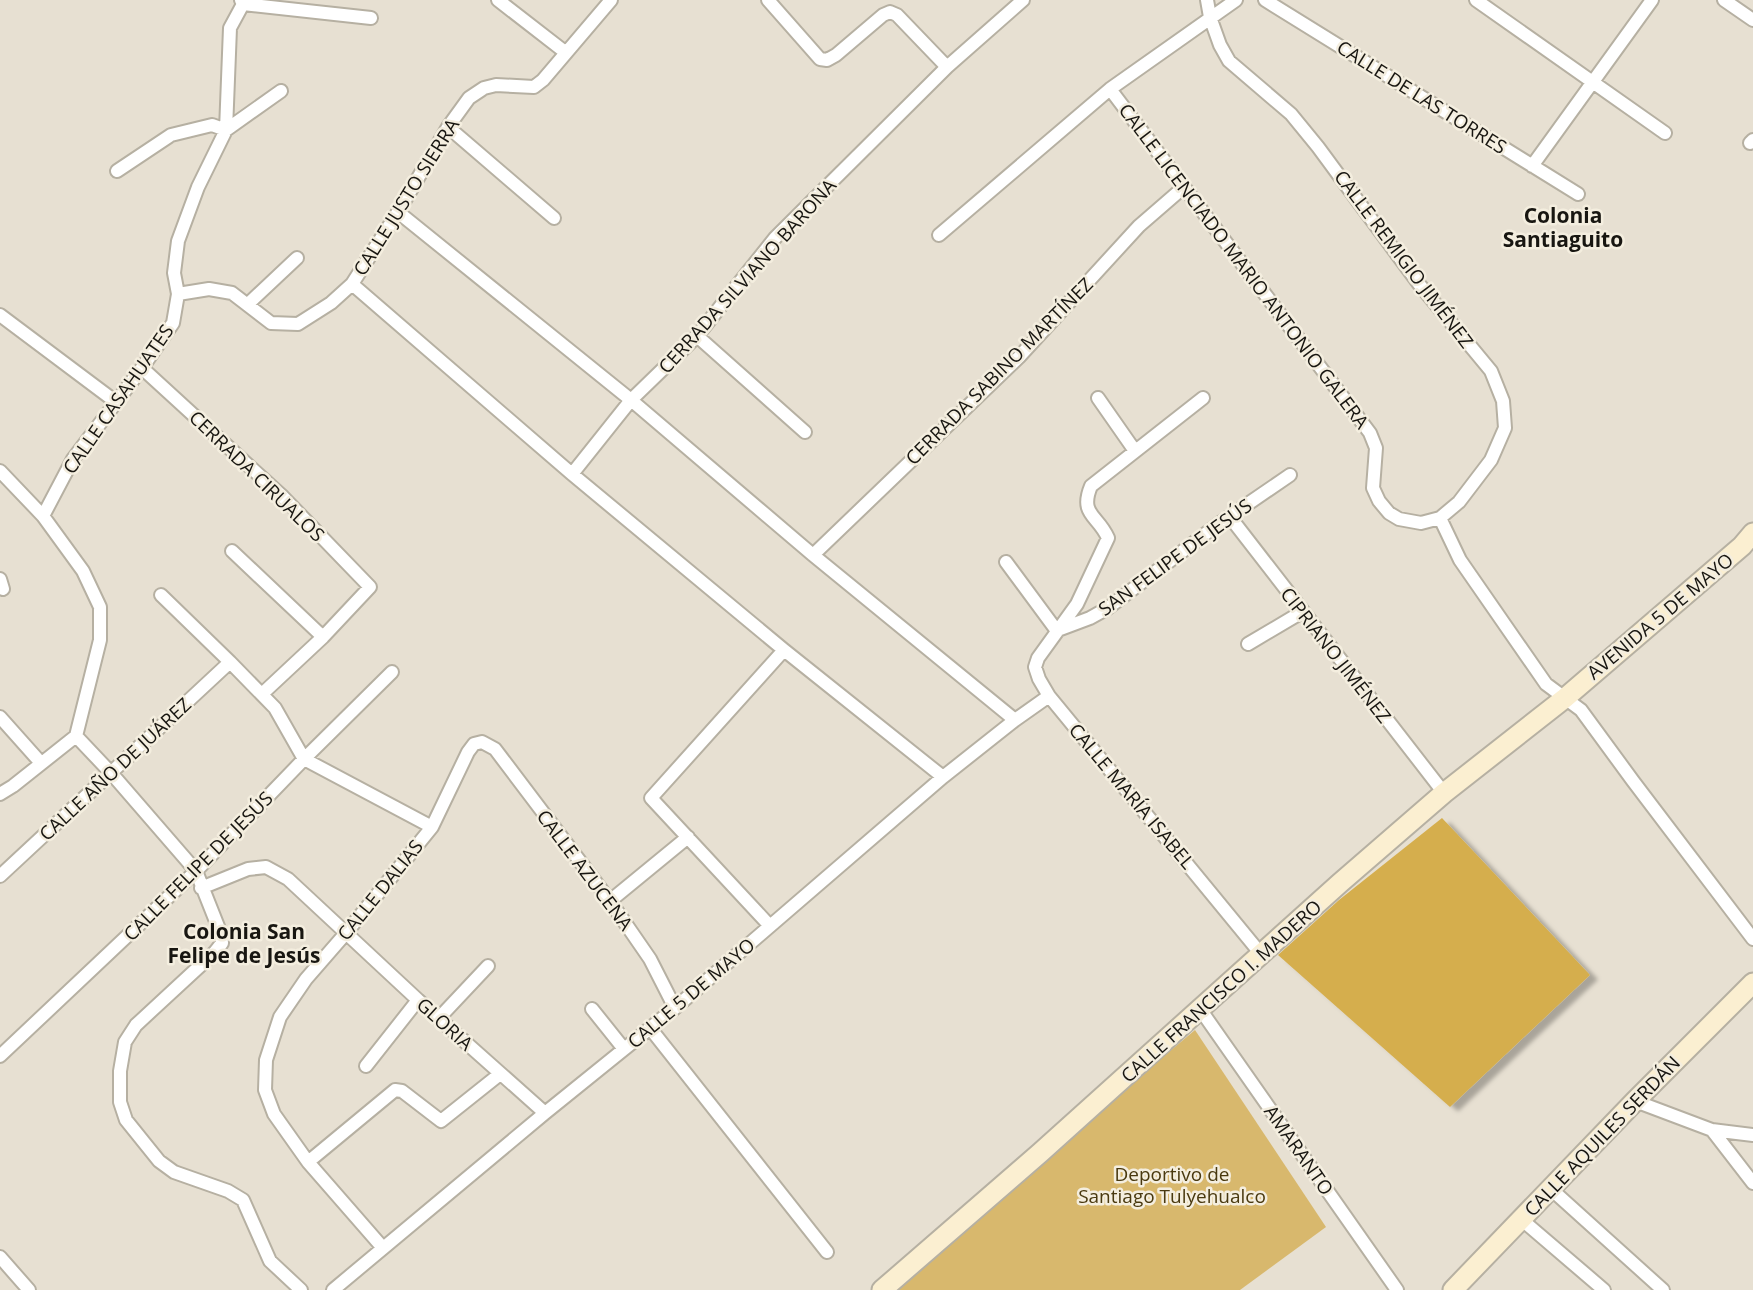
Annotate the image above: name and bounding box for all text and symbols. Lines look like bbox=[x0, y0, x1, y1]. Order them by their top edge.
street label: CALLE DE LAS TORRES bbox=[1332, 34, 1512, 160]
street label: CALLE LICENCIADO MARIO ANTONIO GALERA bbox=[1113, 98, 1375, 434]
street label: CALLE JUSTO SIERRA bbox=[347, 114, 465, 280]
street label: CALLE REMIGIO JIMÉNEZ bbox=[1328, 165, 1480, 353]
street label: CERRADA SILVIANO BARONA bbox=[652, 173, 842, 379]
district label: Colonia Santiaguito bbox=[1503, 201, 1623, 253]
street label: CERRADA SABINO MARTÍNEZ bbox=[900, 272, 1098, 470]
street label: CALLE CASAHUATES bbox=[57, 319, 179, 479]
street label: CERRADA CIRUALOS bbox=[184, 405, 330, 547]
street label: SAN FELIPE DE JESÚS bbox=[1093, 492, 1257, 622]
street label: AVENIDA 5 DE MAYO bbox=[1581, 547, 1739, 685]
street label: CIPRIANO JIMÉNEZ bbox=[1275, 582, 1397, 728]
street label: CALLE AÑO DE JUÁREZ bbox=[33, 692, 197, 846]
street label: CALLE MARÍA ISABEL bbox=[1063, 718, 1201, 874]
street label: CALLE FELIPE DE JESÚS bbox=[118, 786, 278, 946]
street label: CALLE AZUCENA bbox=[531, 804, 639, 936]
street label: CALLE DALIAS bbox=[331, 834, 429, 946]
street label: CALLE FRANCISCO I. MADERO bbox=[1115, 894, 1327, 1088]
district label: Colonia San Felipe de Jesús bbox=[167, 917, 321, 969]
street label: CALLE 5 DE MAYO bbox=[622, 932, 760, 1054]
street label: GLORIA bbox=[411, 992, 479, 1056]
street label: CALLE AQUILES SERDÁN bbox=[1518, 1050, 1686, 1222]
street label: AMARANTO bbox=[1258, 1100, 1340, 1200]
park label: Deportivo de Santiago Tulyehualco bbox=[1078, 1161, 1266, 1209]

